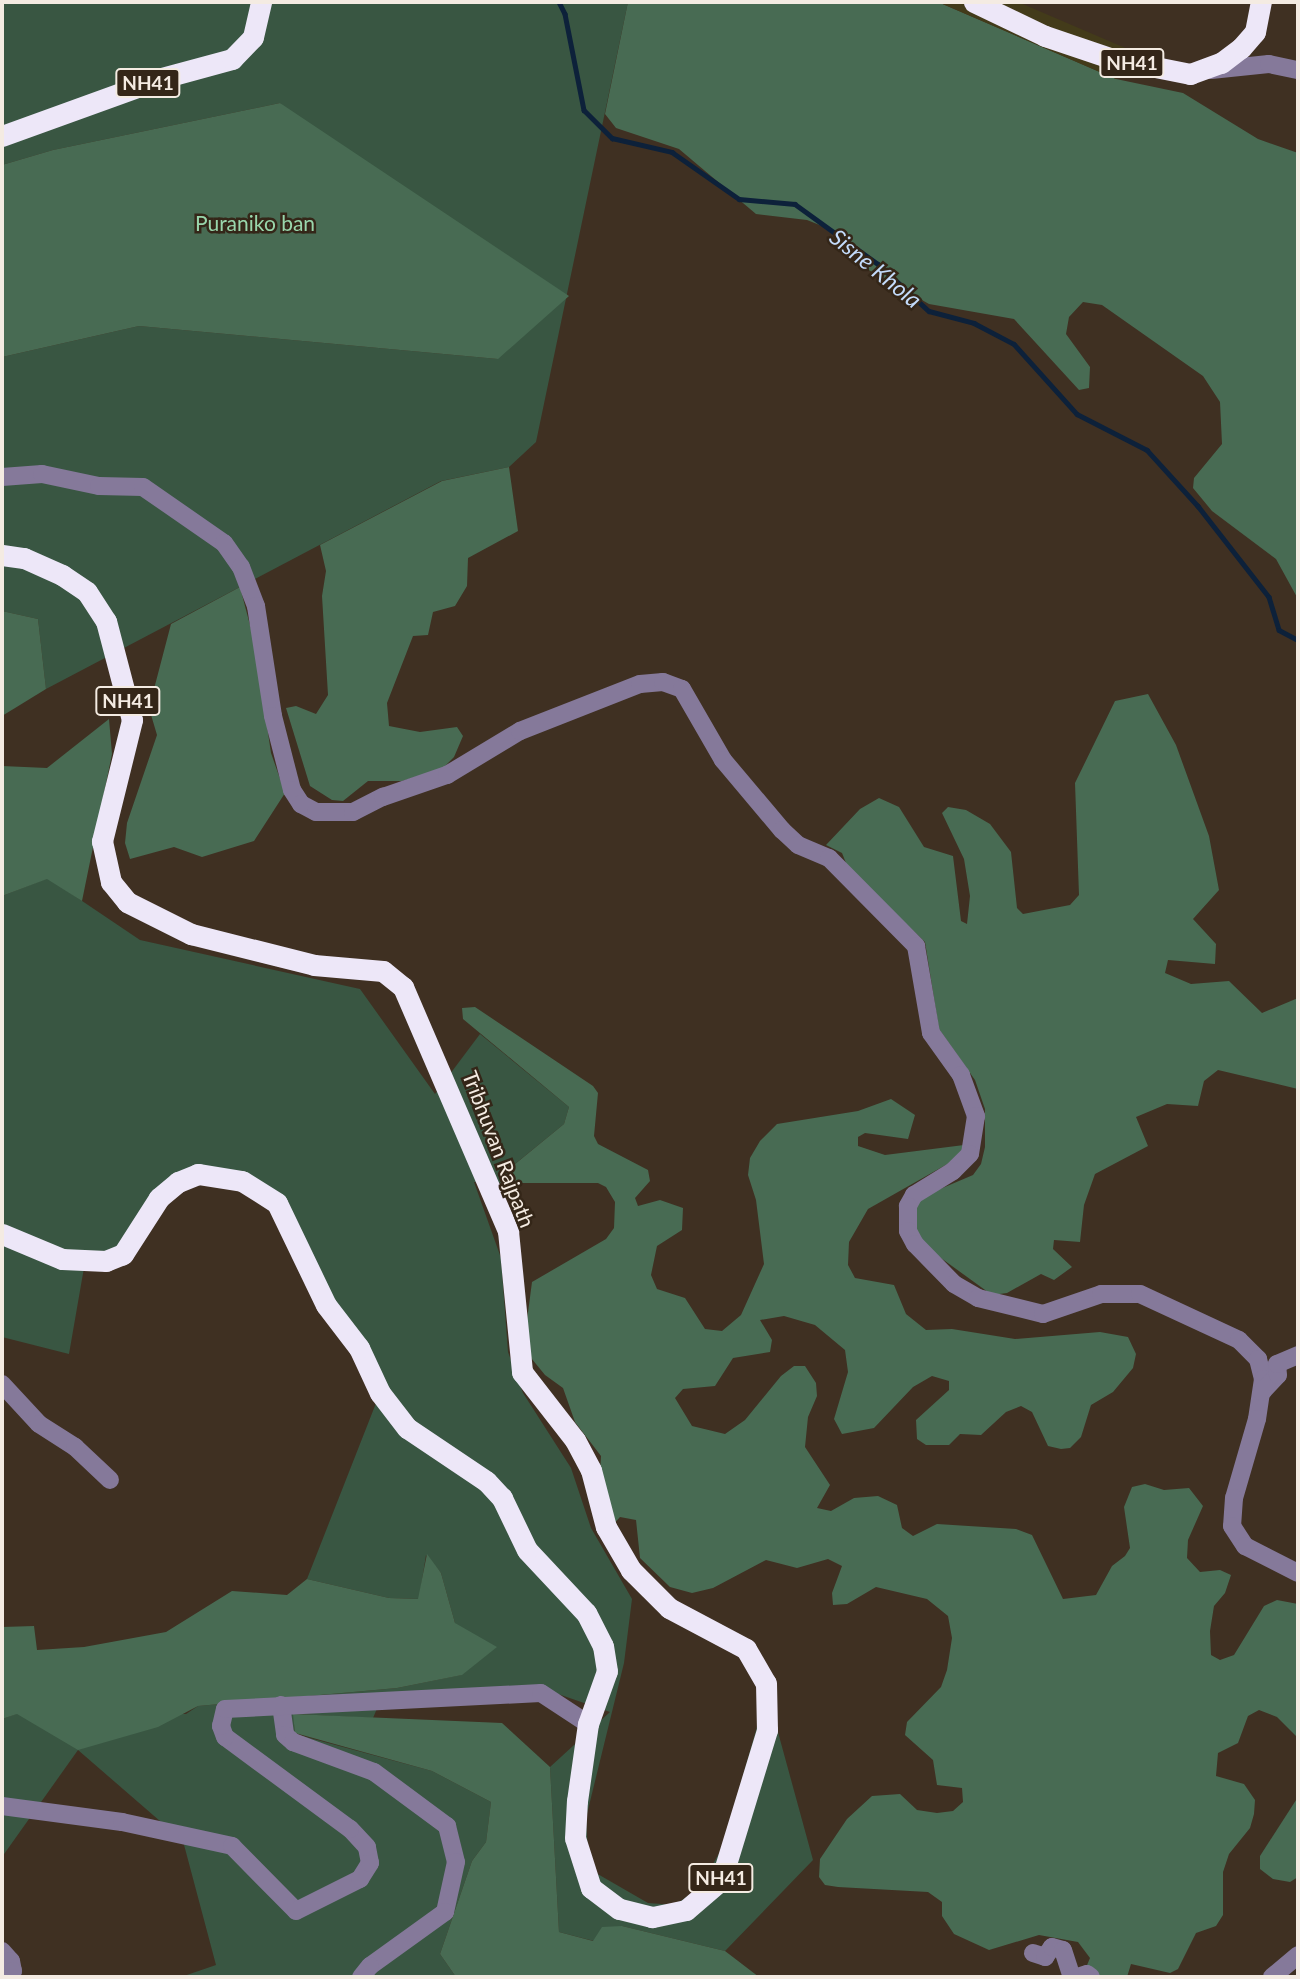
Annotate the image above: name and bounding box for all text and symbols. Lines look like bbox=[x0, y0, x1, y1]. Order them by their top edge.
road number: NH41 bbox=[1099, 48, 1165, 78]
road number: NH41 bbox=[115, 68, 181, 99]
park label: Puraniko ban bbox=[195, 210, 315, 236]
water label: Sisne Khola bbox=[825, 223, 927, 313]
road number: NH41 bbox=[95, 686, 161, 716]
street label: Tribhuvan Rajpath bbox=[458, 1067, 540, 1231]
road number: NH41 bbox=[688, 1862, 754, 1894]

